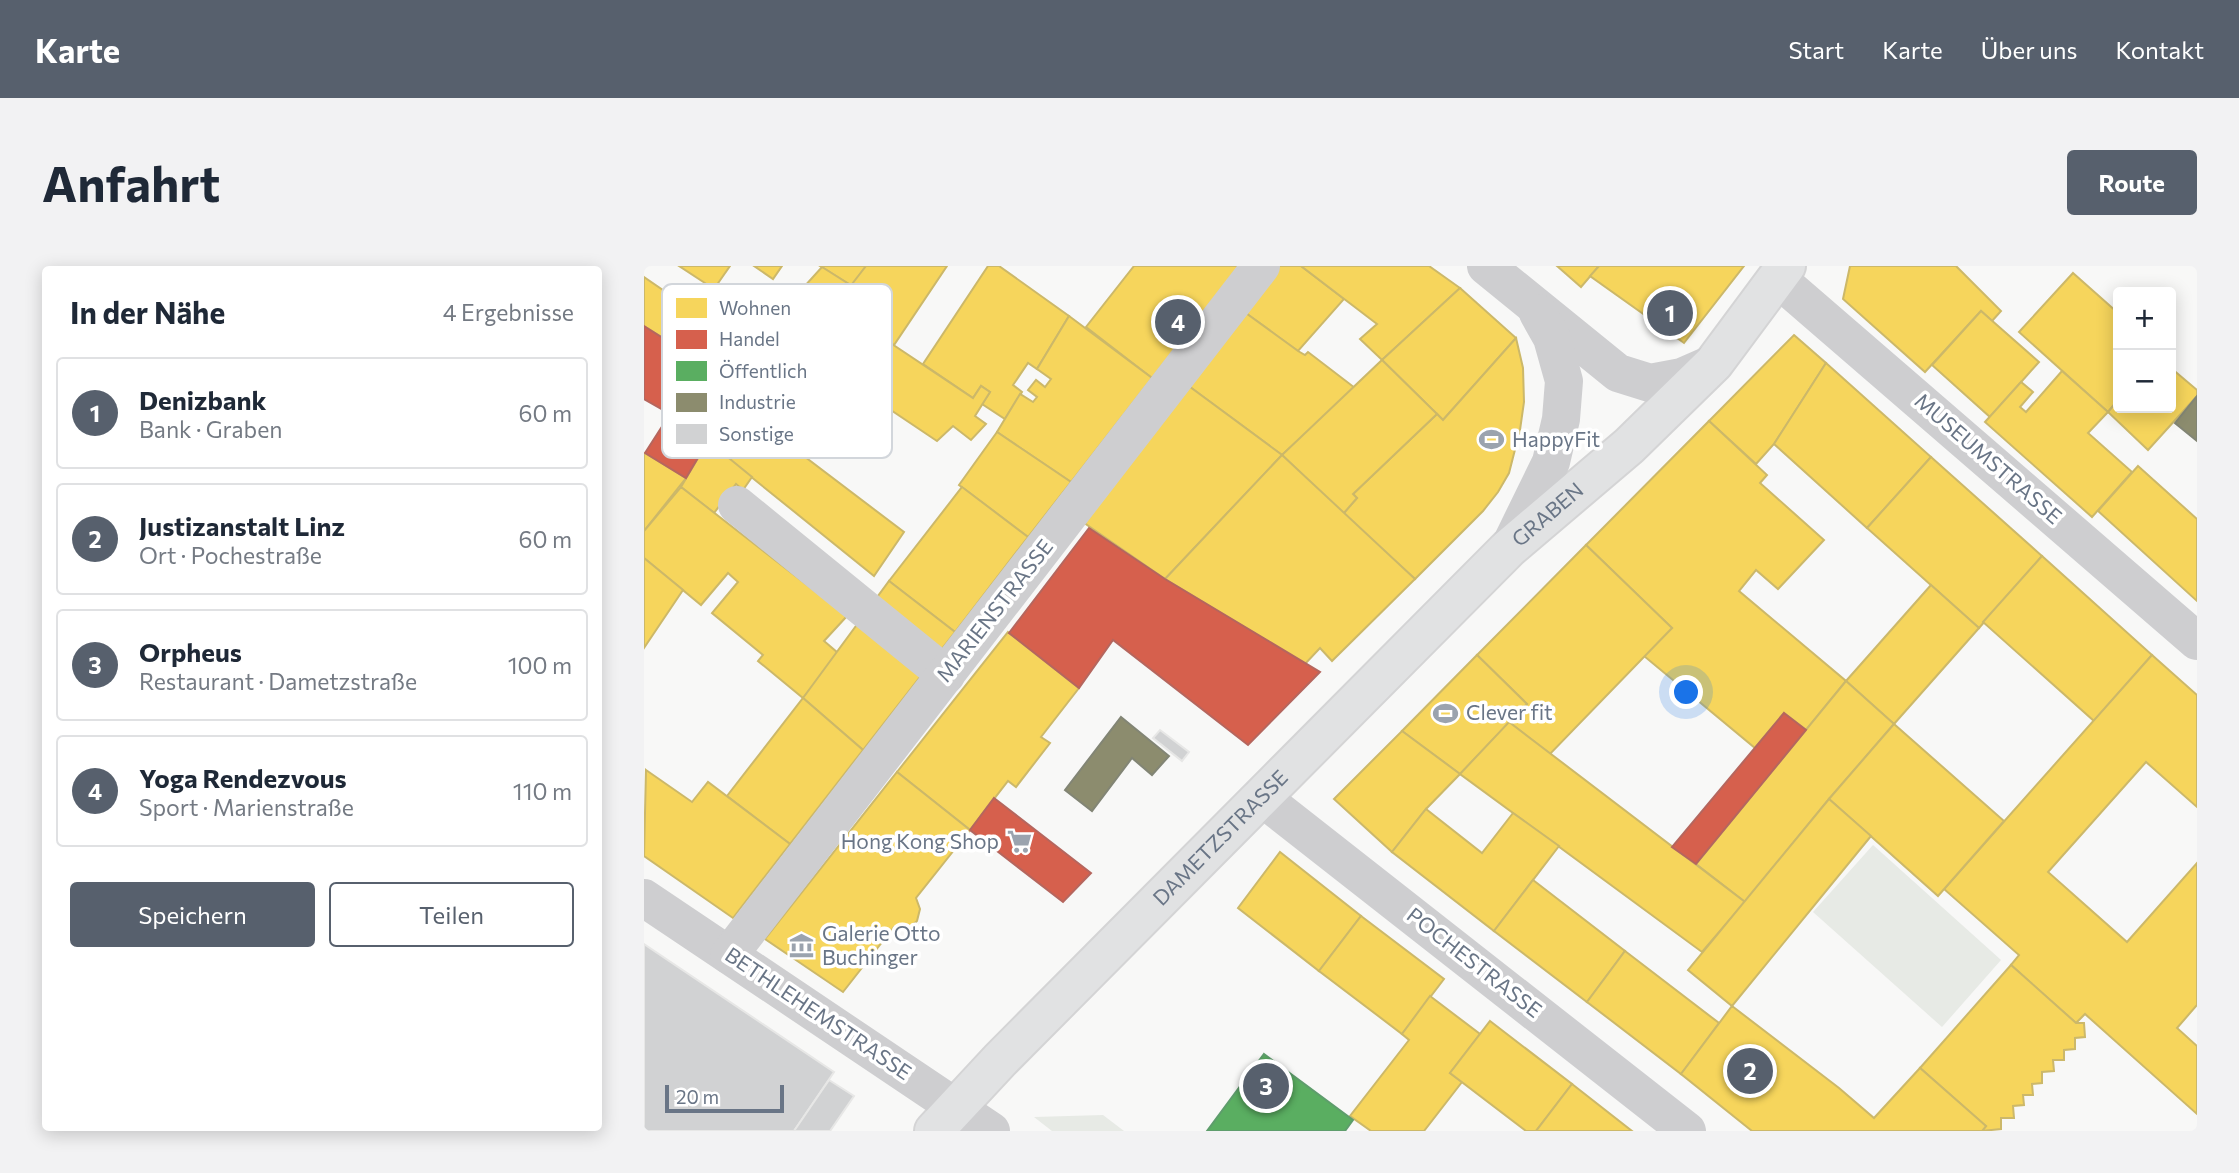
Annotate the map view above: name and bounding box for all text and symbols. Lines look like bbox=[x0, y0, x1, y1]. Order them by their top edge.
text: Karte bbox=[35, 29, 120, 70]
text: Start bbox=[1789, 35, 1844, 64]
text: Karte bbox=[1882, 35, 1943, 64]
text: Über uns bbox=[1981, 35, 2077, 64]
text: Kontakt bbox=[2115, 35, 2204, 64]
button: Route bbox=[2067, 150, 2197, 215]
text: Anfahrt bbox=[42, 152, 220, 212]
legend bbox=[662, 284, 892, 458]
pin: 1 bbox=[1647, 287, 1693, 339]
map controls bbox=[2113, 287, 2176, 413]
button: + bbox=[2113, 287, 2176, 350]
text: In der Nähe bbox=[70, 293, 225, 330]
text: Wohnen bbox=[719, 296, 791, 319]
pin: 4 bbox=[1155, 296, 1201, 348]
text: 4 Ergebnisse bbox=[443, 298, 574, 326]
text: Handel bbox=[719, 327, 780, 350]
button: − bbox=[2113, 350, 2176, 413]
text: Öffentlich bbox=[719, 359, 807, 382]
text: Denizbank bbox=[139, 384, 267, 415]
street label: MUSEUMSTRASSE bbox=[1910, 387, 2068, 528]
text: Industrie bbox=[719, 390, 796, 413]
text: 1 bbox=[90, 399, 100, 427]
text: 60 m bbox=[519, 399, 572, 427]
text: Bank · Graben bbox=[139, 415, 283, 443]
text: Sonstige bbox=[719, 422, 794, 445]
sports icon: HappyFit bbox=[1478, 426, 1506, 454]
place label: HappyFit bbox=[1512, 426, 1600, 451]
street label: GRABEN bbox=[1506, 476, 1588, 551]
text: Justizanstalt Linz bbox=[139, 510, 345, 541]
text: 2 bbox=[88, 525, 102, 553]
text: 60 m bbox=[519, 525, 572, 553]
street label: MARIENSTRASSE bbox=[930, 534, 1057, 686]
text: Ort · Pochestraße bbox=[139, 541, 322, 569]
text: Orpheus bbox=[139, 636, 242, 667]
text: 3 bbox=[88, 651, 102, 679]
text: 100 m bbox=[508, 651, 572, 679]
text: Restaurant · Dametzstraße bbox=[139, 667, 417, 695]
your location bbox=[1669, 675, 1703, 709]
sports icon: Clever fit bbox=[1432, 699, 1460, 727]
place label: Clever fit bbox=[1466, 699, 1553, 724]
text: Yoga Rendezvous bbox=[139, 762, 347, 793]
street label: DAMETZSTRASSE bbox=[1147, 764, 1292, 910]
text: 4 bbox=[88, 777, 102, 805]
text: 110 m bbox=[513, 777, 572, 805]
text: Sport · Marienstraße bbox=[139, 793, 354, 821]
place label: Hong Kong Shop bbox=[841, 828, 999, 853]
supermarket icon: Hong Kong Shop bbox=[1005, 828, 1033, 856]
button: Speichern bbox=[70, 882, 315, 947]
button: Teilen bbox=[329, 882, 574, 947]
street label: POCHESTRASSE bbox=[1403, 901, 1547, 1022]
place label: Galerie Otto Buchinger bbox=[822, 920, 940, 969]
museum icon: Galerie Otto Buchinger bbox=[788, 932, 816, 960]
street label: BETHLEHEMSTRASSE bbox=[721, 941, 917, 1084]
pin: 2 bbox=[1727, 1045, 1773, 1097]
pin: 3 bbox=[1243, 1060, 1289, 1112]
scale bar bbox=[665, 1082, 784, 1114]
text: 20 m bbox=[676, 1085, 719, 1108]

